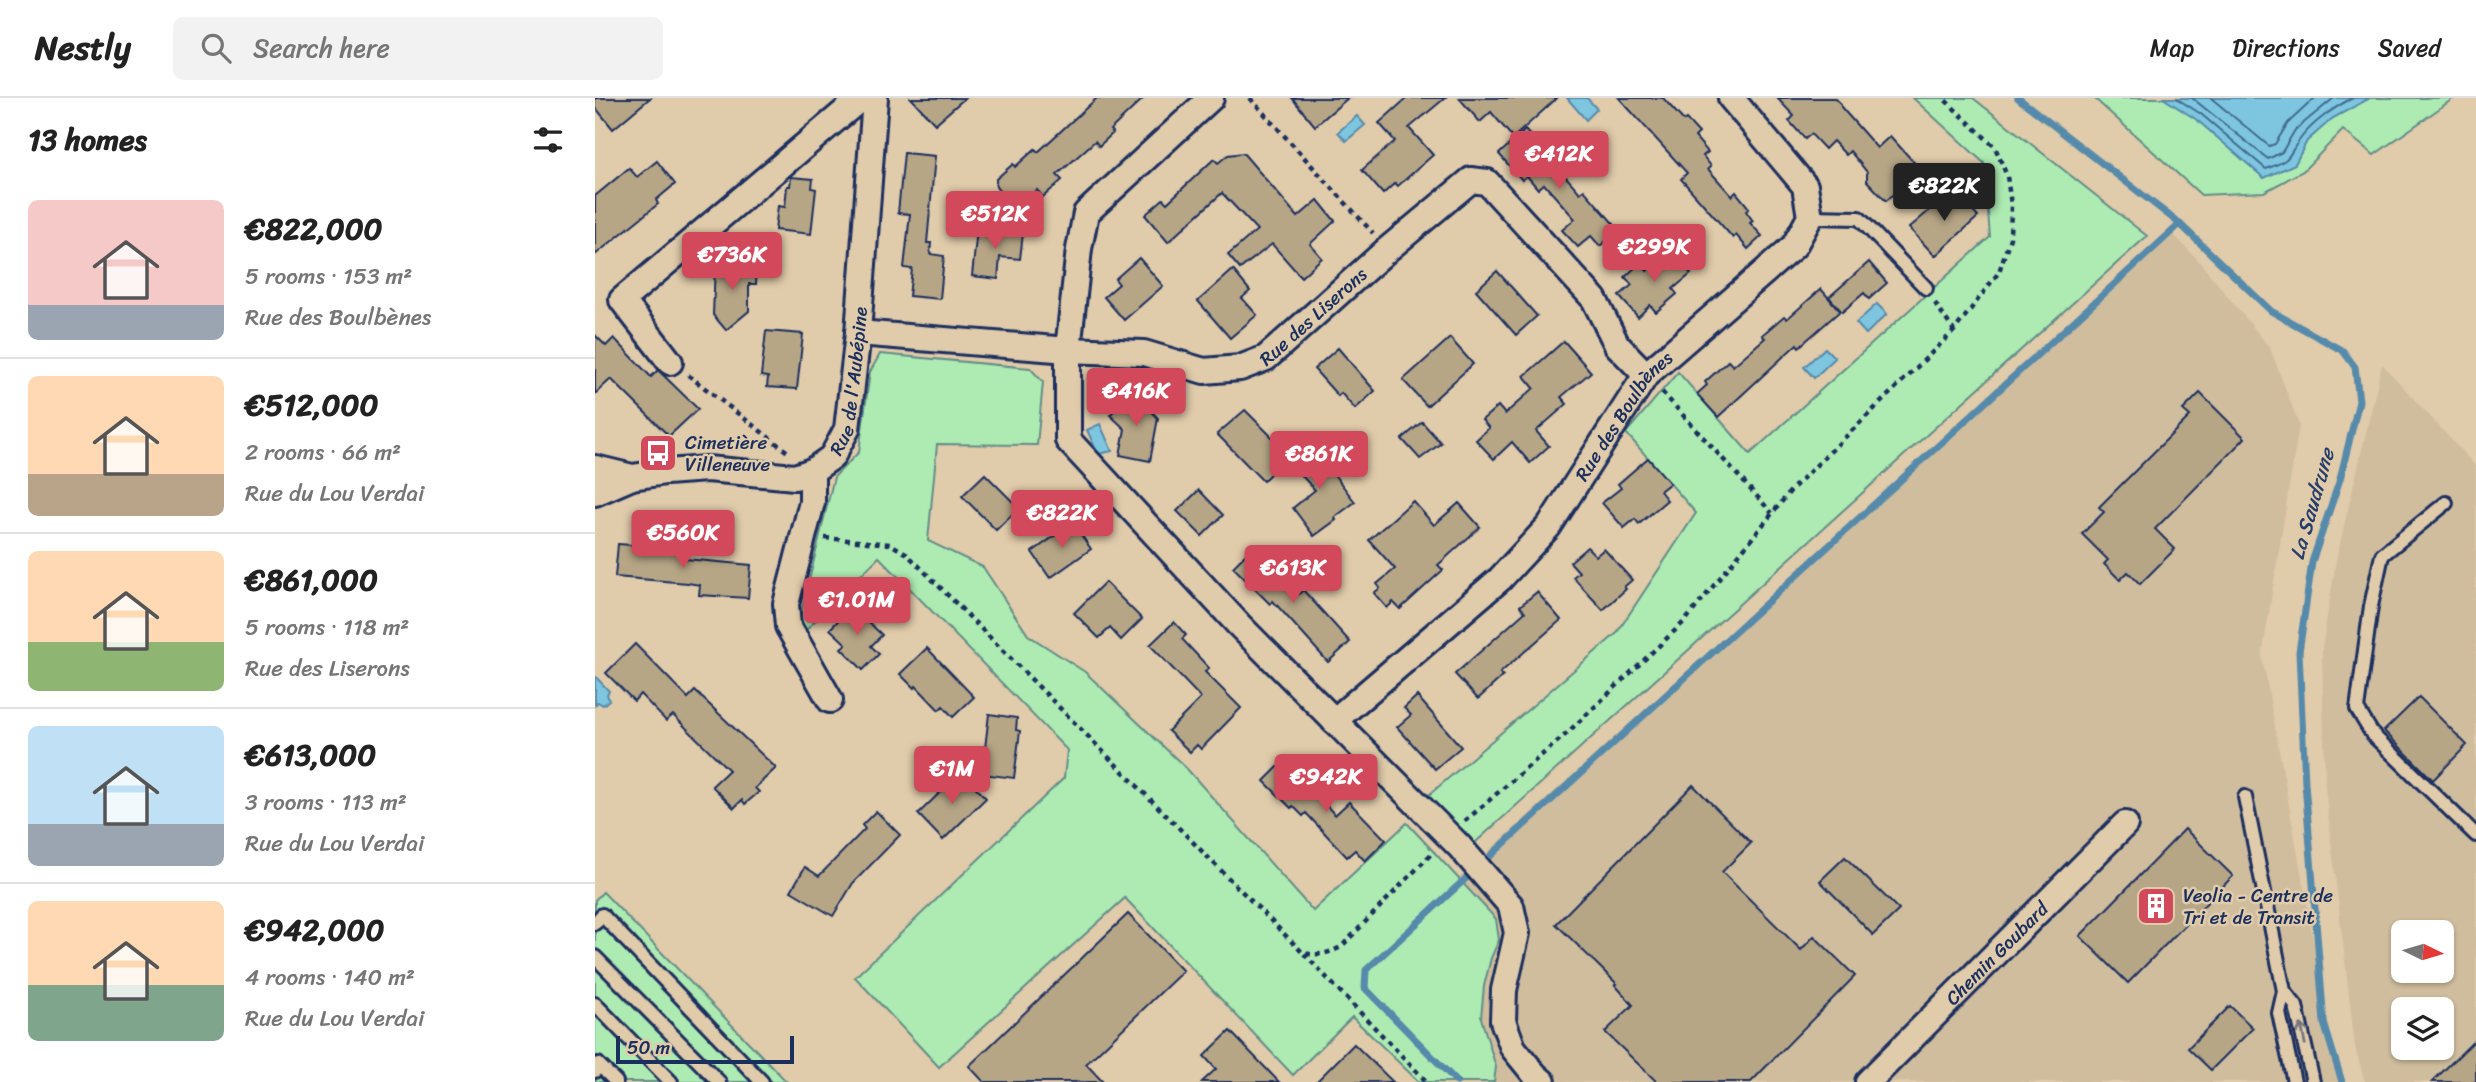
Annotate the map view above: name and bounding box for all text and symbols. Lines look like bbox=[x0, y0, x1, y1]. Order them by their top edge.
search box bbox=[173, 17, 663, 80]
text: Nestly bbox=[35, 19, 131, 77]
text: Search here bbox=[253, 25, 390, 71]
text: Map bbox=[2150, 27, 2194, 69]
text: Directions bbox=[2232, 27, 2340, 69]
text: Saved bbox=[2378, 27, 2441, 69]
icon: search bbox=[197, 29, 235, 67]
text: 13 homes bbox=[28, 113, 147, 167]
icon: filters bbox=[529, 121, 567, 159]
pin: €412K bbox=[1510, 132, 1608, 191]
text: €412K bbox=[1526, 133, 1592, 174]
pin: €822K bbox=[1895, 164, 1993, 223]
text: €822K bbox=[1909, 165, 1979, 206]
pin: €512K bbox=[946, 192, 1044, 251]
text: €512K bbox=[962, 193, 1028, 234]
text: €822,000 bbox=[245, 202, 383, 256]
pin: €299K bbox=[1605, 225, 1703, 284]
text: €299K bbox=[1619, 226, 1689, 267]
icon: home bbox=[84, 228, 168, 312]
pin: €736K bbox=[683, 232, 781, 292]
text: €736K bbox=[698, 234, 766, 275]
text: 5 rooms · 153 m² bbox=[245, 256, 412, 297]
street label: Rue des Liserons bbox=[1251, 259, 1375, 374]
text: Rue des Boulbènes bbox=[245, 297, 431, 338]
street label: Rue de l'Aubépine bbox=[820, 306, 877, 461]
street label: Rue des Boulbènes bbox=[1566, 342, 1681, 488]
pin: €416K bbox=[1087, 368, 1185, 428]
text: €416K bbox=[1103, 370, 1169, 411]
text: €512,000 bbox=[245, 378, 378, 432]
icon: home bbox=[84, 404, 168, 488]
place label: Cimetière Villeneuve bbox=[685, 426, 771, 481]
text: 2 rooms · 66 m² bbox=[245, 432, 401, 473]
bus stop icon: Cimetière Villeneuve bbox=[637, 432, 679, 474]
pin: €861K bbox=[1270, 432, 1368, 491]
text: €861K bbox=[1286, 433, 1352, 474]
water label: La Saudrune bbox=[2278, 442, 2347, 564]
text: Rue du Lou Verdai bbox=[245, 473, 424, 514]
pin: €822K bbox=[1013, 490, 1111, 550]
text: €822K bbox=[1027, 492, 1097, 533]
pin: €560K bbox=[634, 510, 732, 570]
text: €560K bbox=[648, 512, 718, 553]
pin: €613K bbox=[1244, 546, 1342, 605]
text: €613K bbox=[1261, 547, 1325, 588]
text: €861,000 bbox=[245, 553, 378, 607]
pin: €1.01M bbox=[800, 578, 914, 637]
icon: home bbox=[84, 579, 168, 663]
text: €1.01M bbox=[819, 579, 895, 620]
text: 5 rooms · 118 m² bbox=[245, 607, 409, 648]
text: Rue des Liserons bbox=[245, 648, 410, 689]
text: €613,000 bbox=[245, 728, 376, 782]
pin: €1M bbox=[918, 746, 986, 806]
text: €1M bbox=[930, 748, 974, 789]
icon: home bbox=[84, 754, 168, 838]
pin: €942K bbox=[1277, 754, 1375, 814]
text: €942K bbox=[1290, 756, 1362, 797]
text: 3 rooms · 113 m² bbox=[245, 782, 407, 823]
text: Rue du Lou Verdai bbox=[245, 823, 424, 864]
place label: Veolia - Centre de Tri et de Transit bbox=[2183, 879, 2333, 934]
building icon: Veolia - Centre de Tri et de Transit bbox=[2135, 885, 2177, 927]
street label: Chemin Goubard bbox=[1937, 892, 2058, 1013]
text: €942,000 bbox=[245, 903, 384, 957]
north arrow bbox=[2391, 920, 2453, 984]
map controls bbox=[2391, 920, 2454, 1060]
icon: home bbox=[84, 929, 168, 1013]
text: 4 rooms · 140 m² bbox=[245, 957, 415, 998]
button: layers bbox=[2391, 997, 2454, 1060]
text: Rue du Lou Verdai bbox=[245, 998, 424, 1039]
one-way arrow bbox=[2295, 1023, 2309, 1046]
text: 50 m bbox=[627, 1031, 670, 1064]
scale bar bbox=[616, 1033, 795, 1065]

